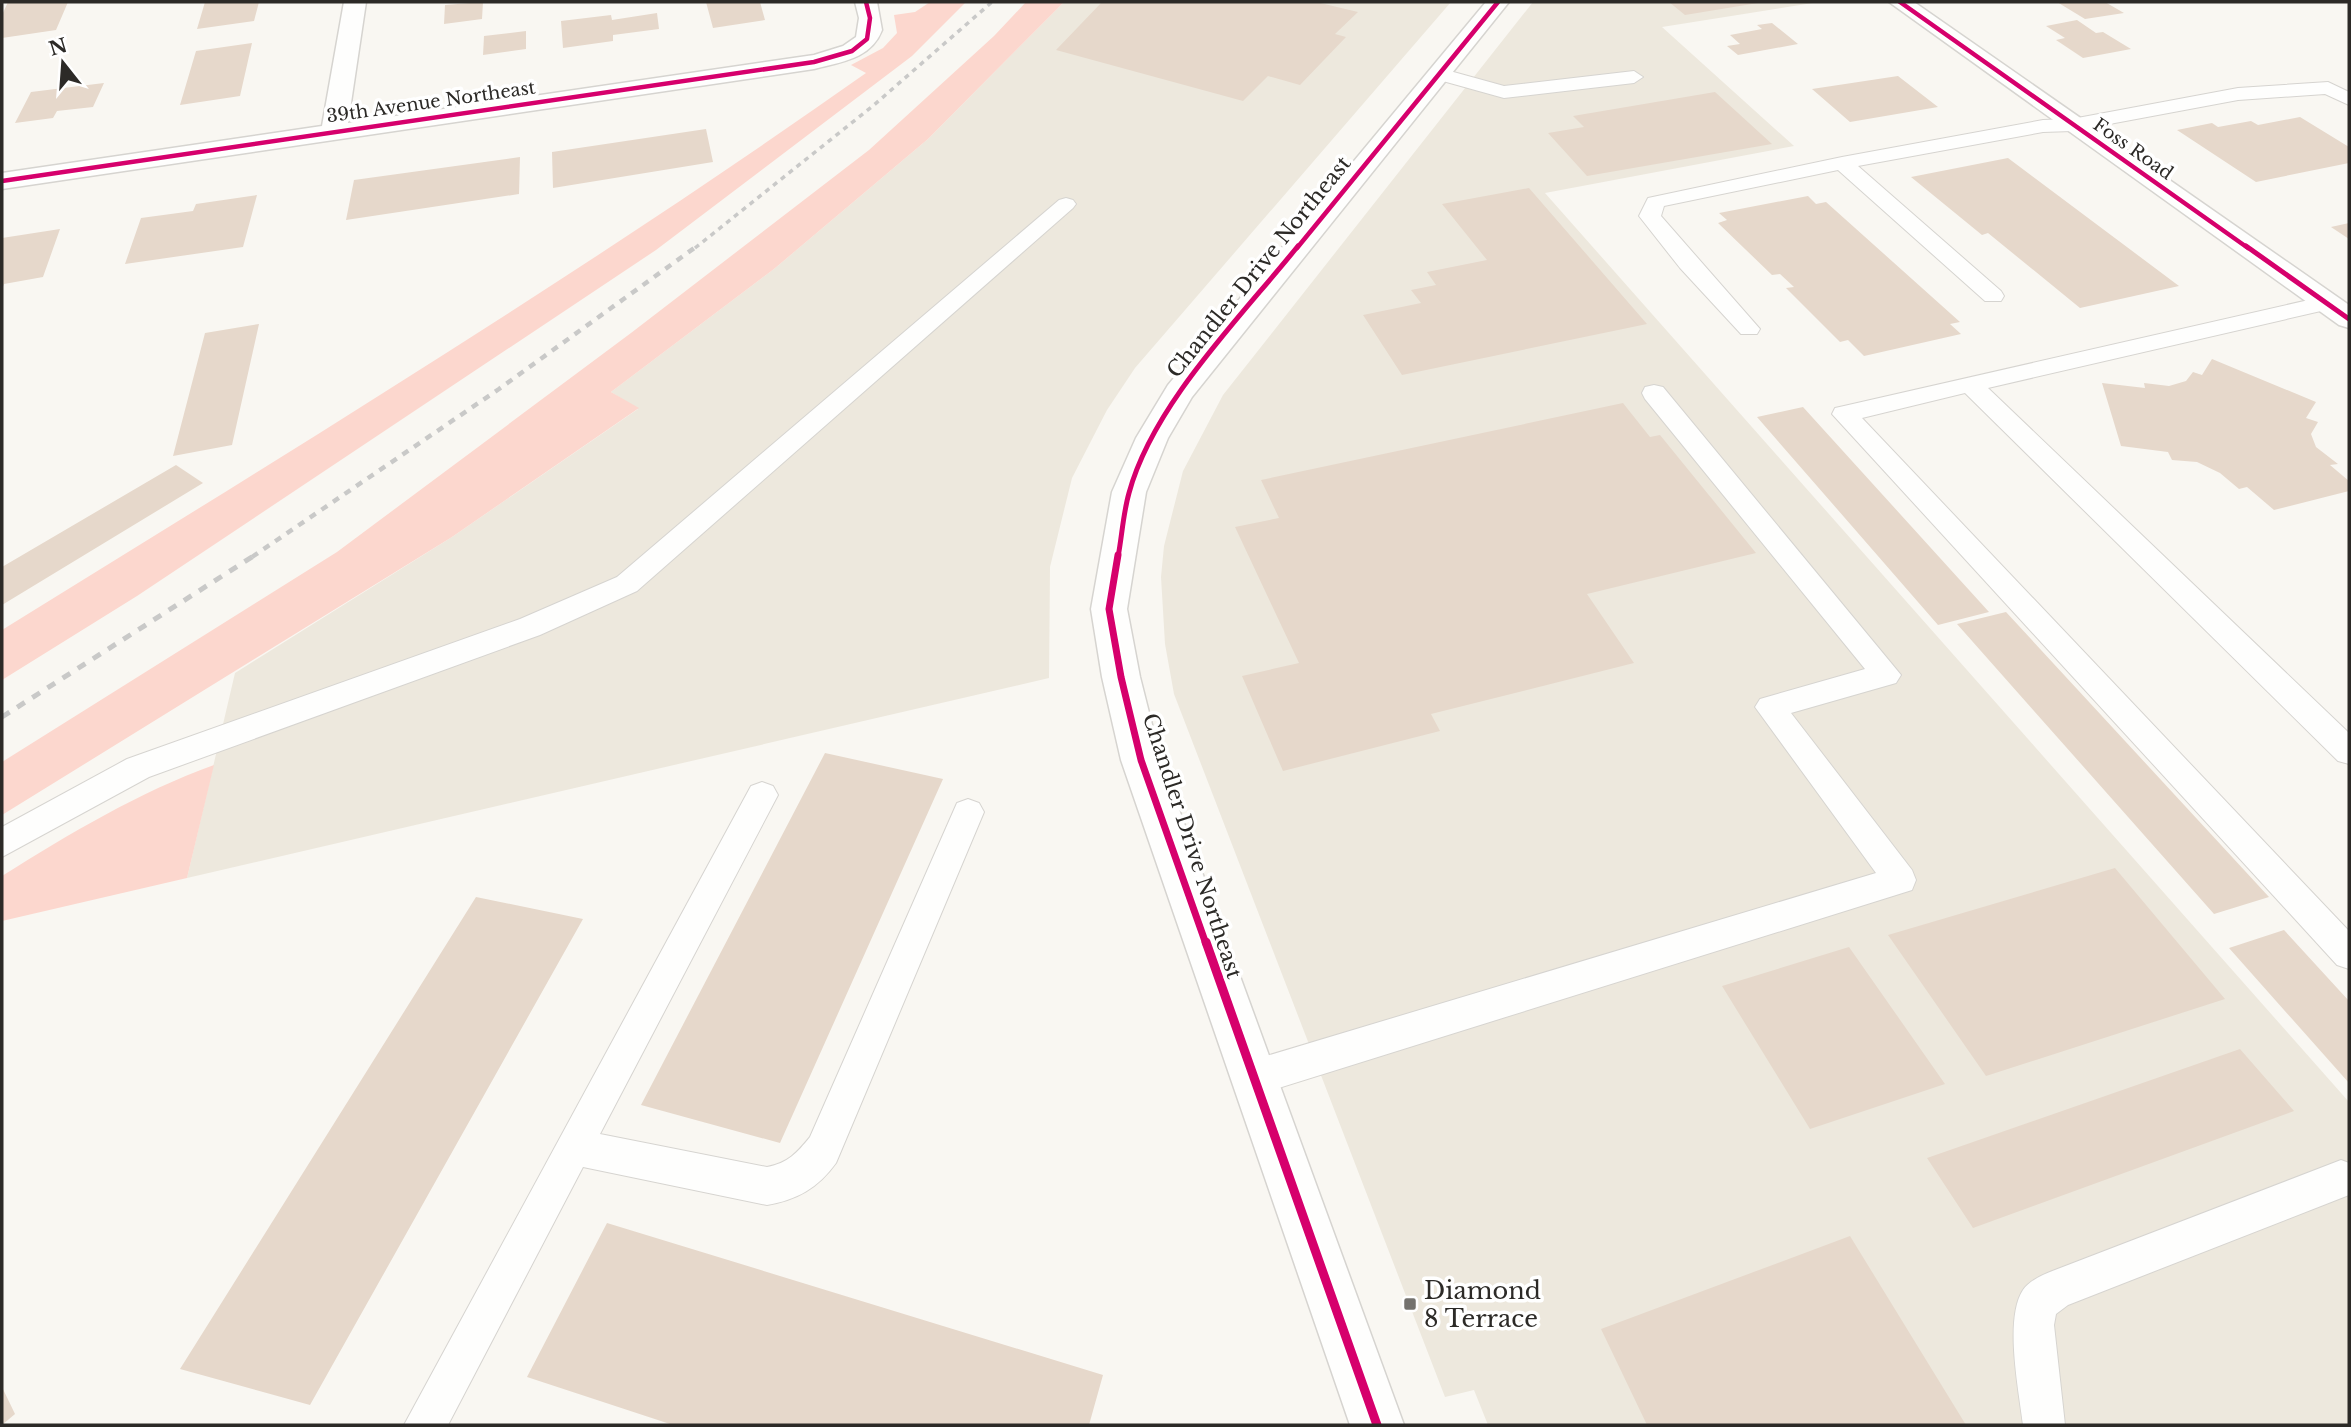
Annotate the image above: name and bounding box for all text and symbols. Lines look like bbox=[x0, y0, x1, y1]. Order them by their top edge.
north arrow bbox=[28, 28, 98, 98]
text: N bbox=[46, 34, 70, 61]
street label: 39th Avenue Northeast bbox=[325, 76, 537, 128]
street label: Foss Road bbox=[2089, 113, 2177, 185]
street label: Chandler Drive Northeast bbox=[1162, 151, 1356, 383]
street label: Chandler Drive Northeast bbox=[1137, 710, 1247, 982]
place label: Diamond 8 Terrace bbox=[1424, 1276, 1541, 1333]
marker: Diamond 8 Terrace bbox=[1402, 1296, 1418, 1312]

